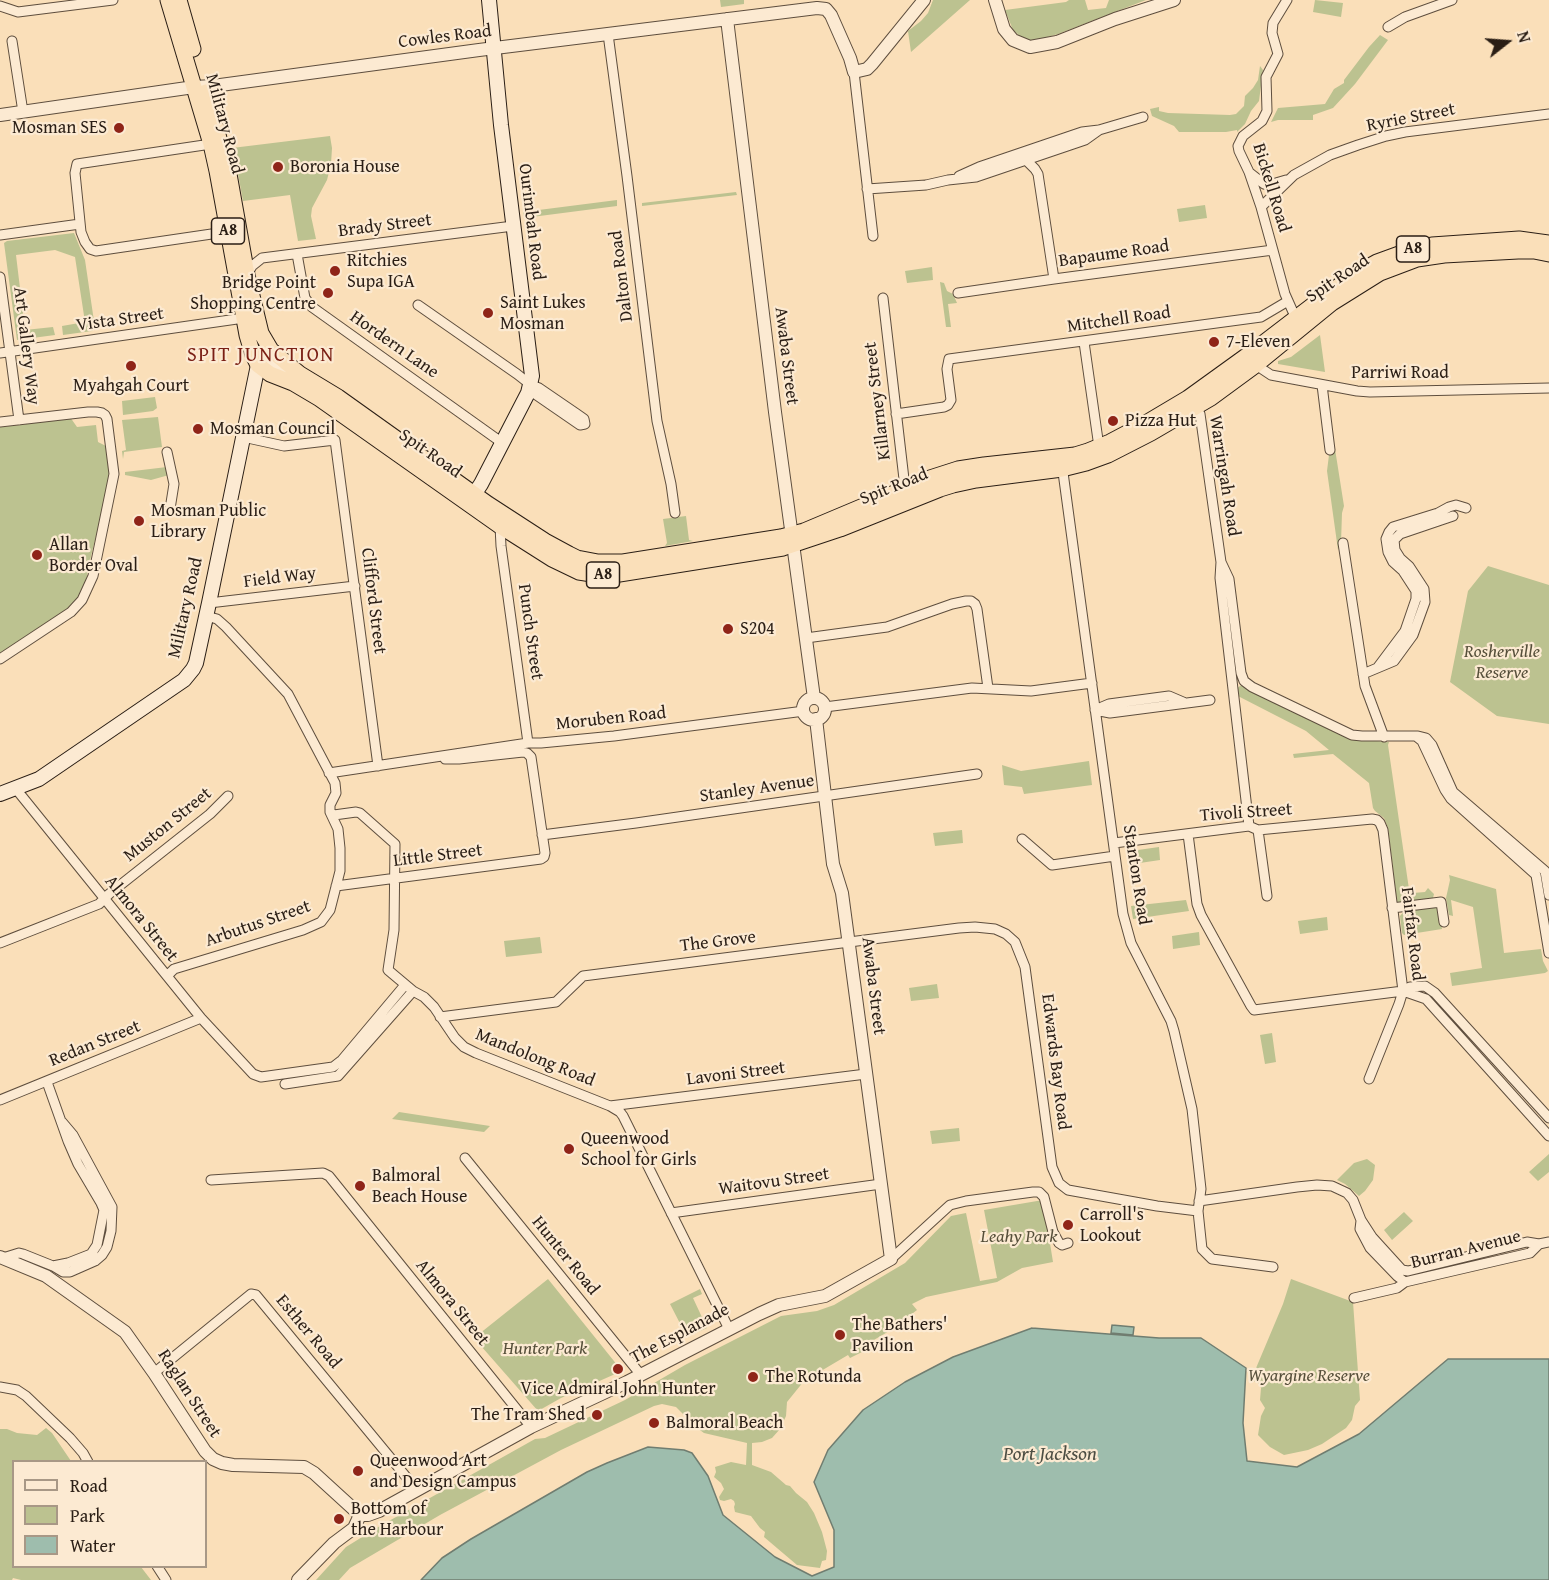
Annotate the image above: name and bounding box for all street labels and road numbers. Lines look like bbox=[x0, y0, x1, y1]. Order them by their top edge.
street label: Cowles Road bbox=[397, 21, 493, 53]
street label: Military Road bbox=[200, 72, 248, 176]
street label: Ryrie Street bbox=[1365, 99, 1457, 137]
street label: Bickell Road bbox=[1247, 141, 1295, 235]
street label: Ourimbah Road bbox=[513, 162, 549, 282]
street label: Brady Street bbox=[337, 210, 433, 242]
road number: A8 bbox=[212, 218, 244, 244]
street label: Dalton Road bbox=[606, 229, 638, 323]
street label: Bapaume Road bbox=[1057, 236, 1171, 272]
road number: A8 bbox=[1396, 236, 1430, 262]
street label: Spit Road bbox=[1302, 250, 1374, 308]
street label: Art Gallery Way bbox=[8, 286, 44, 406]
street label: Mitchell Road bbox=[1066, 302, 1172, 338]
street label: Vista Street bbox=[75, 303, 165, 337]
street label: Hordern Lane bbox=[345, 306, 443, 384]
street label: Awaba Street bbox=[769, 306, 803, 406]
street label: Killarney Street bbox=[860, 341, 896, 461]
street label: Parriwi Road bbox=[1351, 362, 1449, 384]
street label: Warringah Road bbox=[1204, 414, 1244, 538]
street label: Spit Road bbox=[395, 425, 465, 483]
street label: Spit Road bbox=[857, 464, 931, 510]
street label: Clifford Street bbox=[356, 547, 390, 655]
street label: Military Road bbox=[164, 555, 208, 661]
road number: A8 bbox=[586, 562, 620, 588]
street label: Field Way bbox=[242, 563, 318, 593]
street label: Punch Street bbox=[513, 583, 547, 681]
street label: Moruben Road bbox=[555, 702, 667, 736]
street label: Stanley Avenue bbox=[698, 770, 816, 808]
street label: Muston Street bbox=[120, 783, 216, 867]
street label: Tivoli Street bbox=[1199, 799, 1293, 827]
street label: Stanton Road bbox=[1117, 823, 1155, 927]
street label: Little Street bbox=[392, 840, 484, 872]
street label: Almora Street bbox=[100, 871, 182, 967]
street label: Fairfax Road bbox=[1396, 886, 1428, 982]
street label: Arbutus Street bbox=[202, 896, 314, 952]
street label: The Grove bbox=[679, 927, 757, 957]
street label: Awaba Street bbox=[856, 936, 890, 1036]
street label: Edwards Bay Road bbox=[1036, 993, 1074, 1131]
street label: Redan Street bbox=[46, 1016, 144, 1072]
street label: Mandolong Road bbox=[472, 1024, 598, 1092]
street label: Lavoni Street bbox=[685, 1057, 787, 1091]
street label: Waitovu Street bbox=[717, 1164, 831, 1200]
street label: Hunter Road bbox=[527, 1212, 603, 1300]
street label: Burran Avenue bbox=[1409, 1226, 1523, 1274]
street label: Almora Street bbox=[411, 1255, 493, 1351]
street label: Esther Road bbox=[271, 1291, 345, 1373]
street label: The Esplanade bbox=[627, 1299, 733, 1369]
street label: Raglan Street bbox=[152, 1346, 226, 1442]

